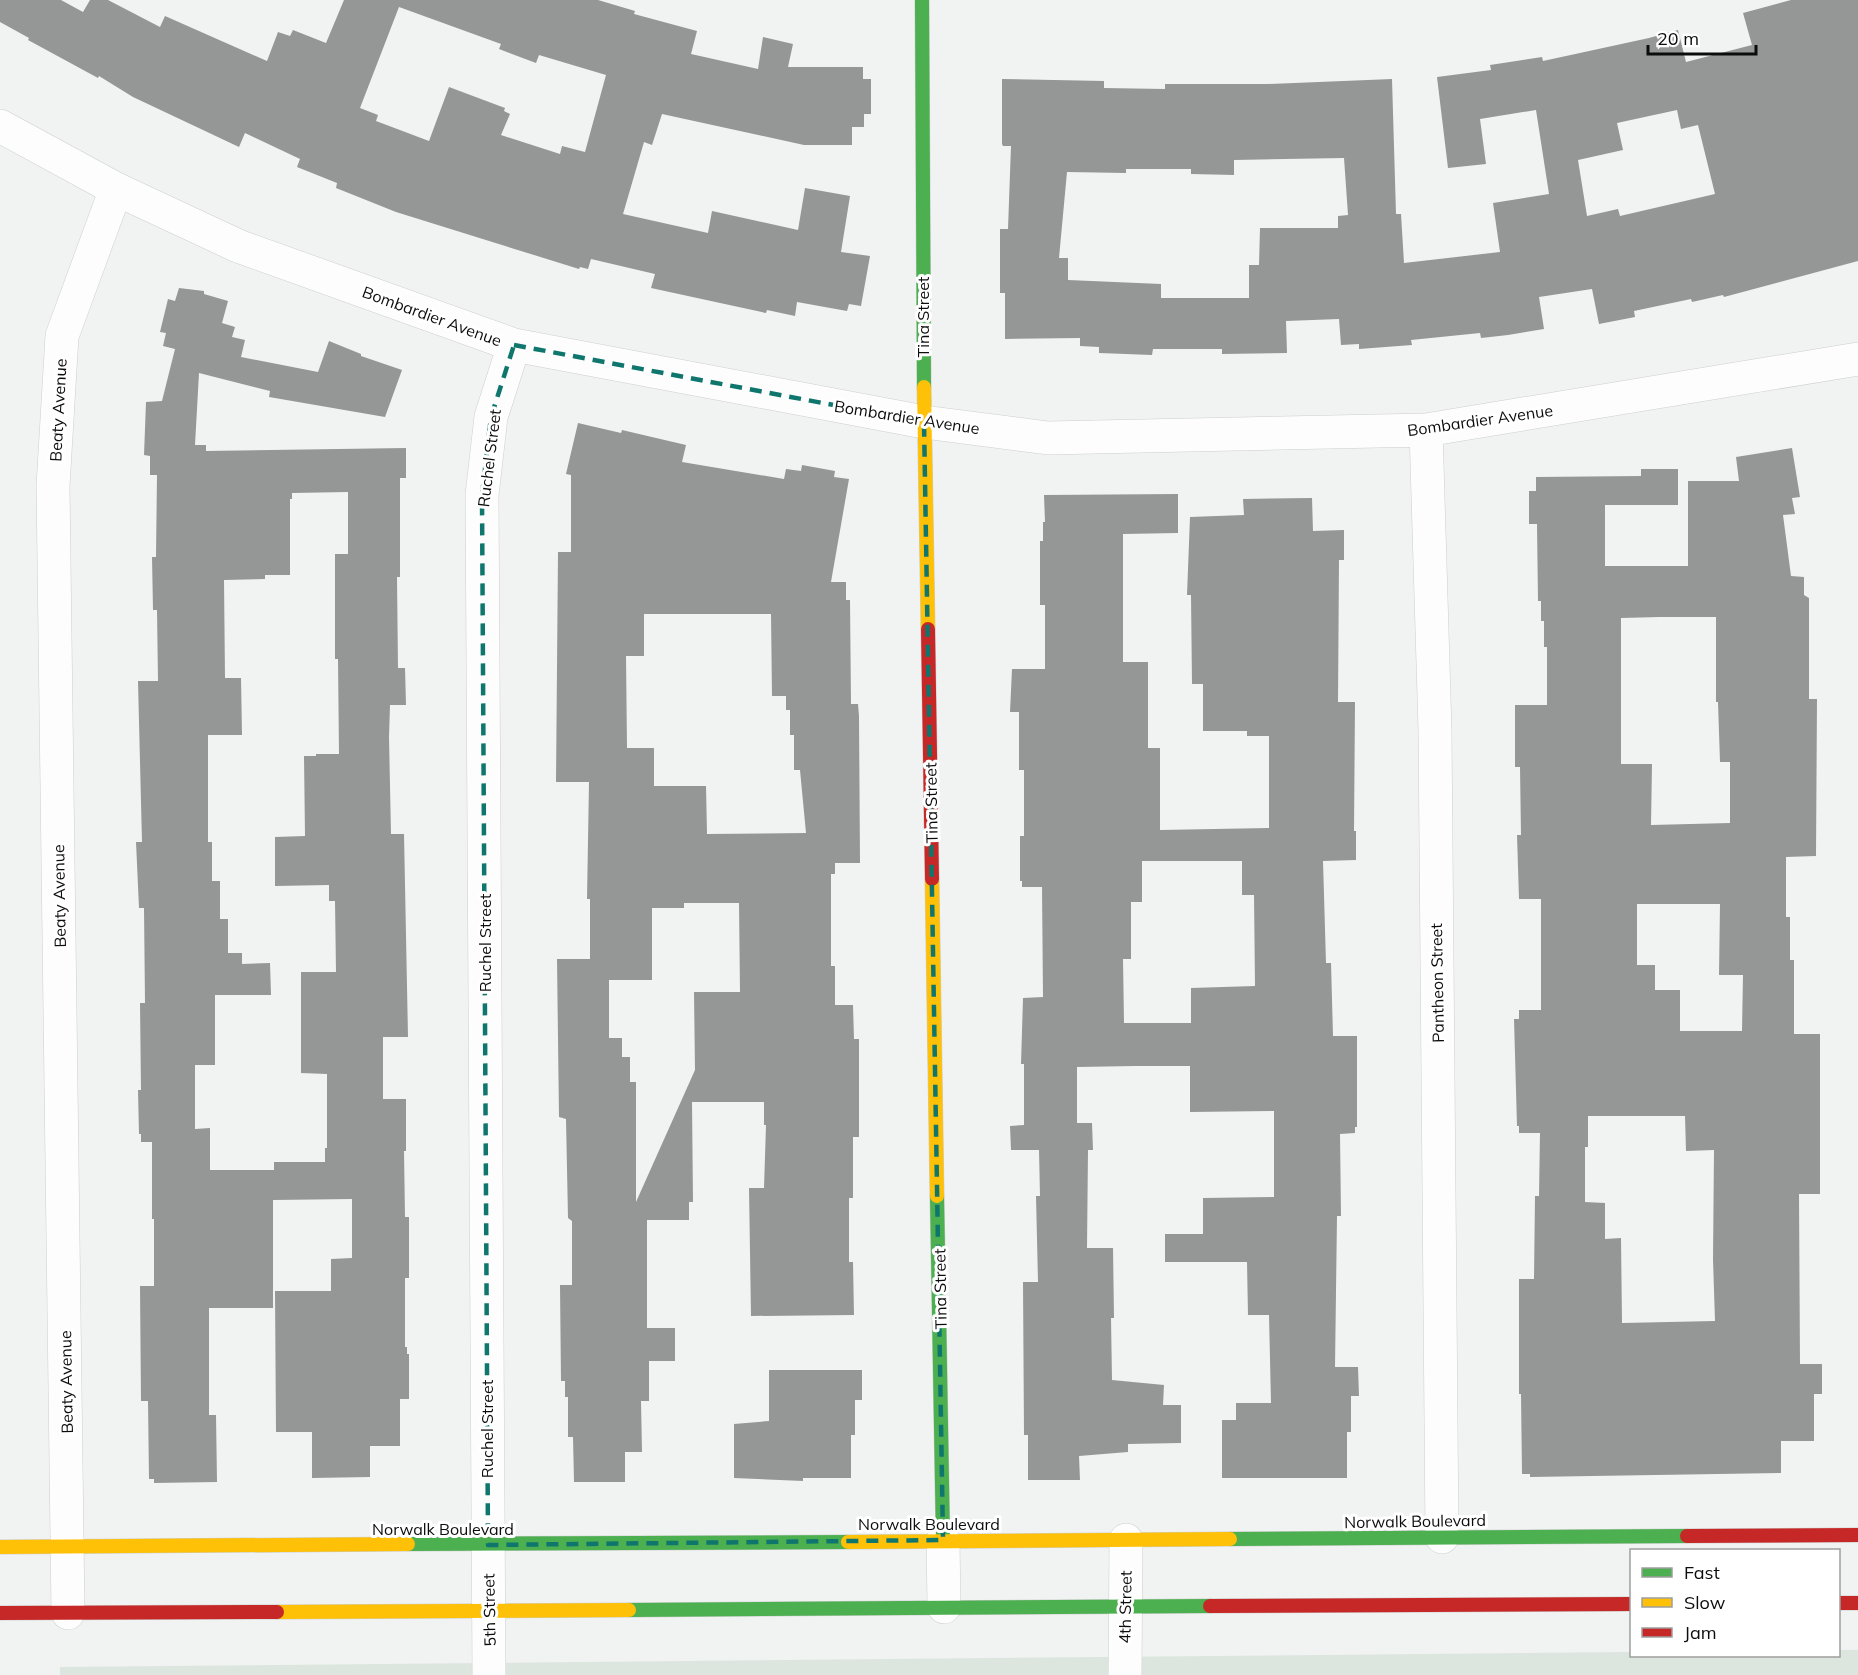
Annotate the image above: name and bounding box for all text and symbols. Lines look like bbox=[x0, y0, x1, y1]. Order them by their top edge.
scale bar bbox=[1648, 18, 1756, 56]
text: 20 m bbox=[1657, 27, 1699, 50]
street label: Tina Street bbox=[913, 276, 933, 357]
street label: Bombardier Avenue bbox=[360, 281, 504, 351]
street label: Beaty Avenue bbox=[45, 358, 71, 462]
street label: Bombardier Avenue bbox=[833, 396, 981, 438]
street label: Bombardier Avenue bbox=[1406, 400, 1554, 440]
street label: Ruchel Street bbox=[473, 407, 505, 508]
street label: Tina Street bbox=[920, 762, 942, 844]
street label: Beaty Avenue bbox=[48, 844, 70, 948]
street label: Ruchel Street bbox=[475, 893, 495, 992]
street label: Pantheon Street bbox=[1426, 923, 1448, 1043]
street label: Tina Street bbox=[929, 1248, 951, 1330]
street label: Beaty Avenue bbox=[55, 1330, 77, 1434]
street label: Ruchel Street bbox=[477, 1379, 497, 1478]
street label: Norwalk Boulevard bbox=[1344, 1510, 1486, 1532]
street label: Norwalk Boulevard bbox=[858, 1514, 1000, 1534]
street label: Norwalk Boulevard bbox=[372, 1519, 514, 1539]
legend bbox=[1630, 1549, 1840, 1657]
text: Fast bbox=[1684, 1561, 1720, 1584]
street label: 4th Street bbox=[1114, 1570, 1136, 1644]
street label: 5th Street bbox=[478, 1573, 500, 1647]
text: Slow bbox=[1684, 1591, 1726, 1614]
text: Jam bbox=[1684, 1621, 1717, 1644]

